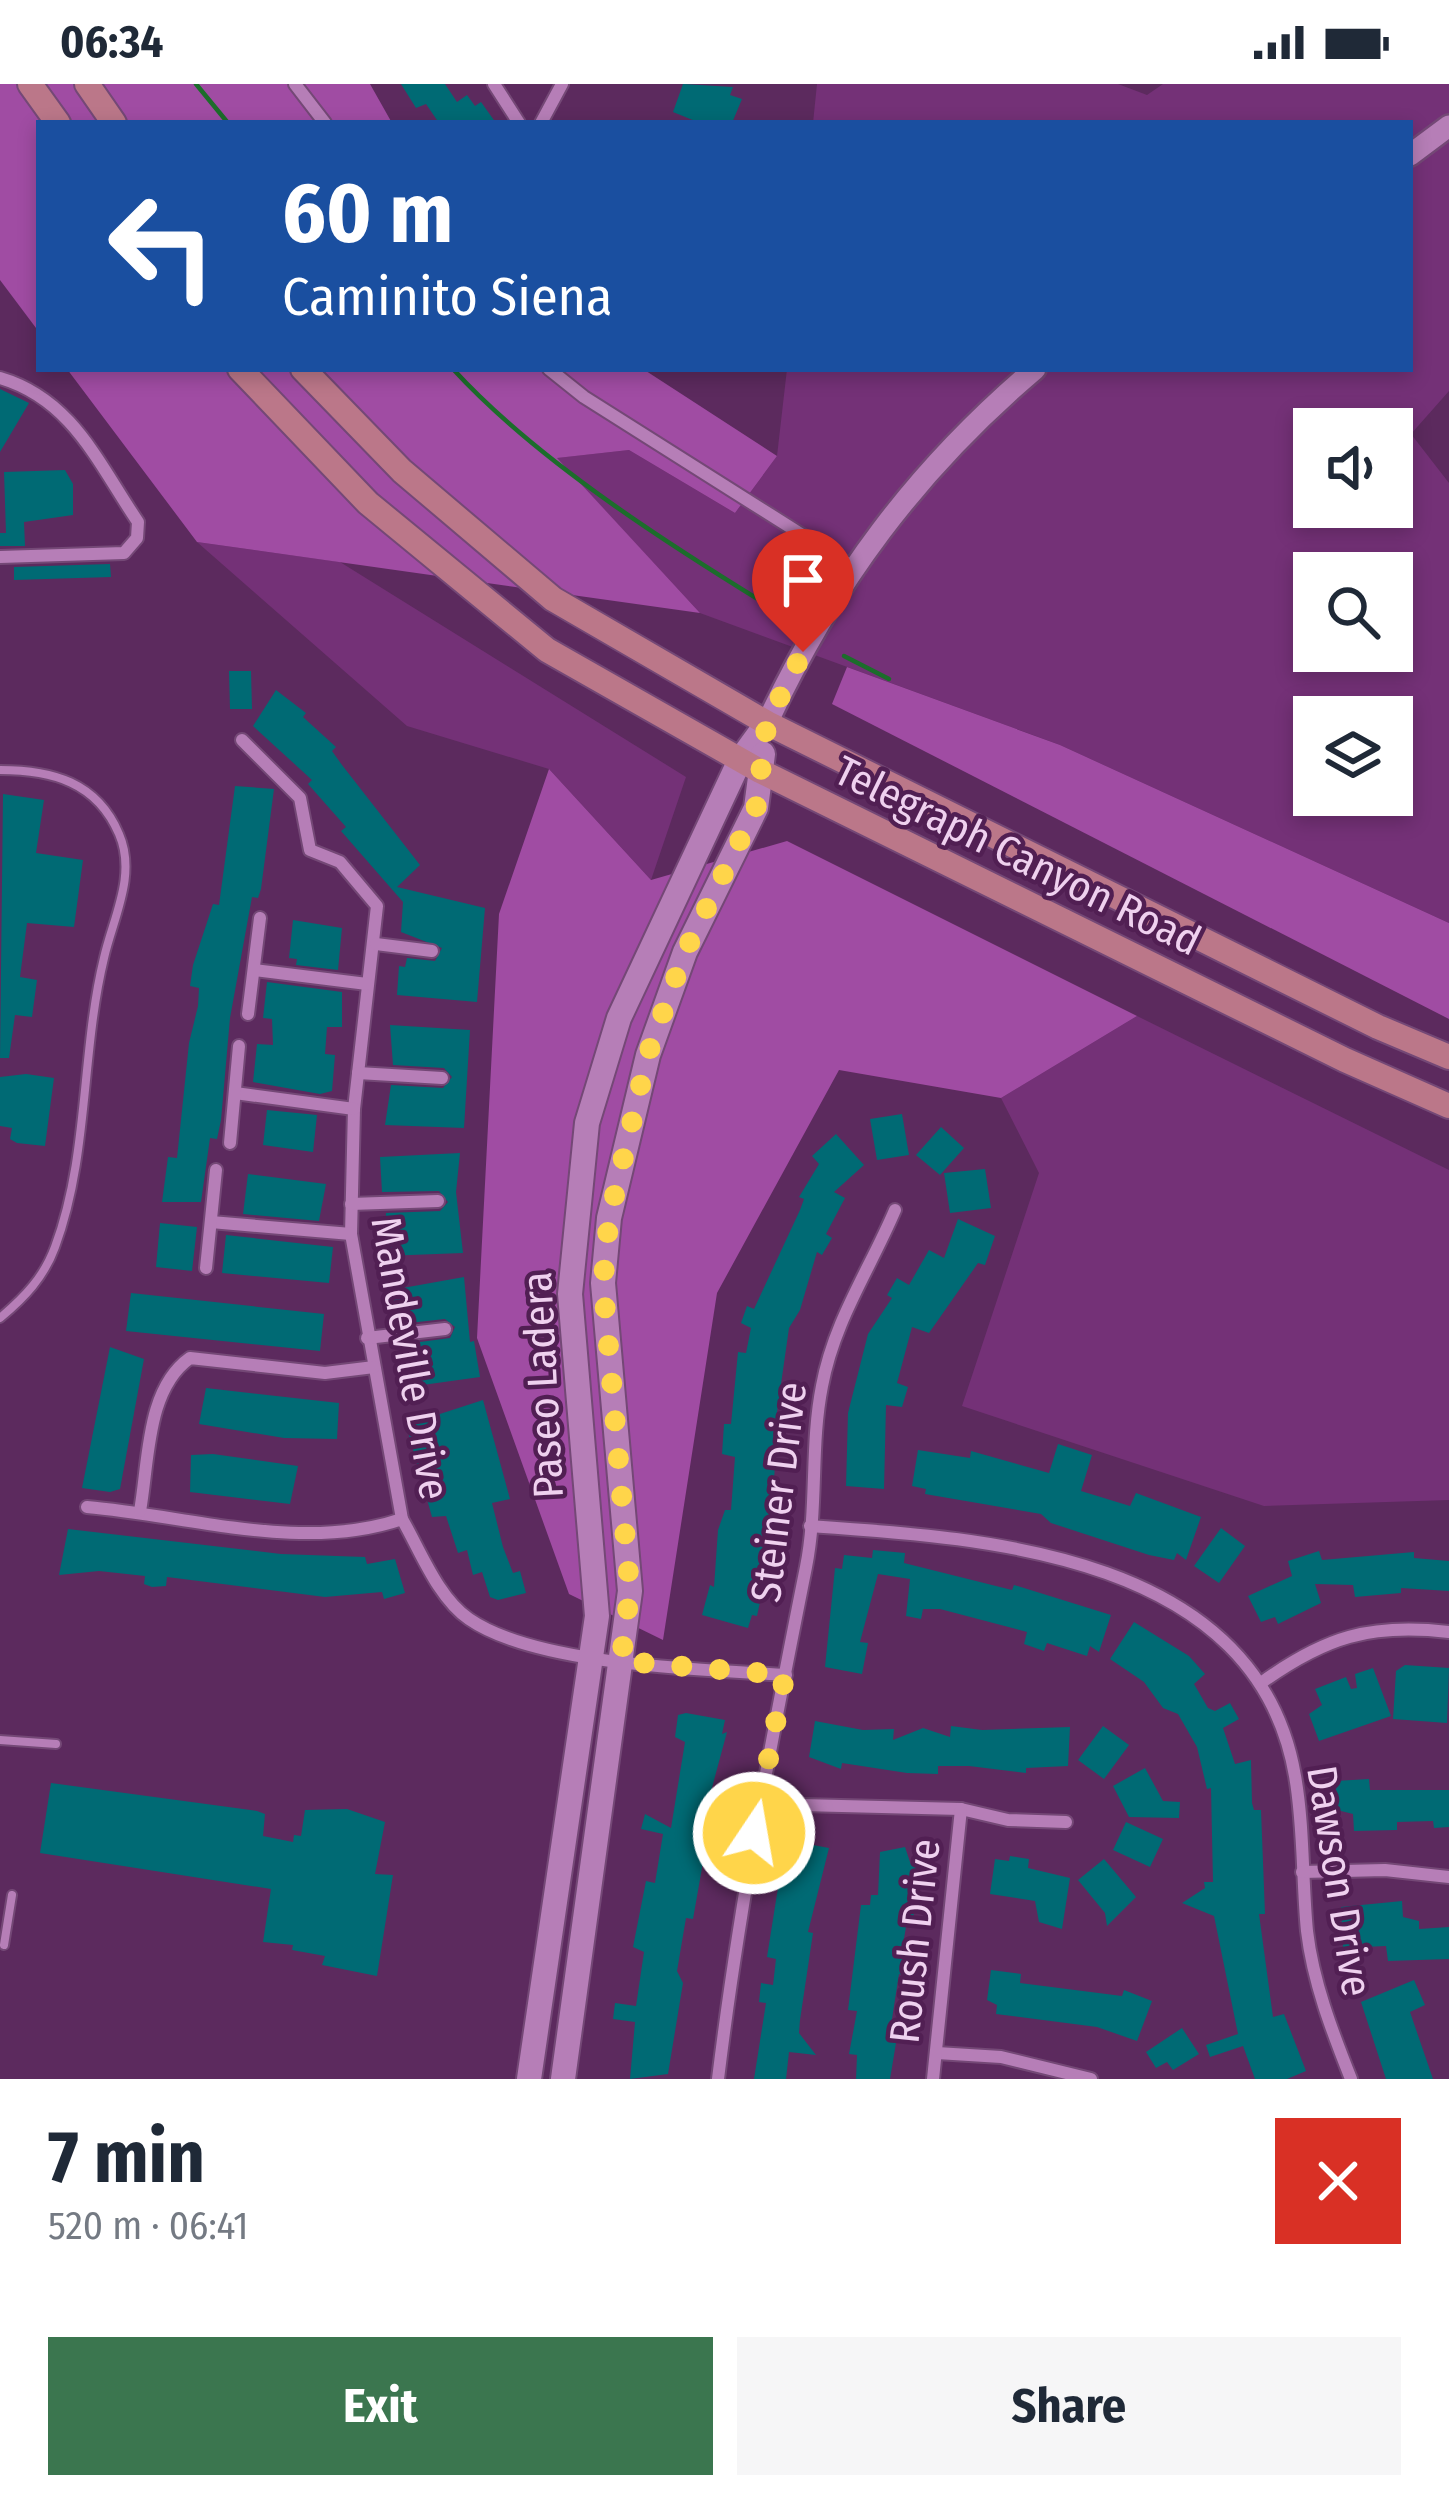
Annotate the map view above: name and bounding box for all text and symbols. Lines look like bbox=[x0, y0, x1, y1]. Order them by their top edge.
text: 06:34 bbox=[60, 15, 163, 69]
text: 60 m bbox=[282, 163, 453, 264]
icon: left bbox=[84, 168, 240, 324]
text: Caminito Siena bbox=[282, 265, 612, 329]
map controls bbox=[1293, 408, 1413, 816]
button: sound bbox=[1293, 408, 1413, 528]
pin bbox=[752, 529, 854, 652]
icon: arrive bbox=[770, 547, 836, 613]
button: search bbox=[1293, 552, 1413, 672]
button: layers bbox=[1293, 696, 1413, 816]
street label: Telegraph Canyon Road bbox=[827, 746, 1209, 966]
street label: Mandeville Drive bbox=[361, 1213, 460, 1504]
street label: Paseo Ladera bbox=[512, 1270, 574, 1500]
street label: Steiner Drive bbox=[741, 1379, 817, 1605]
street label: Dawson Drive bbox=[1296, 1762, 1382, 2000]
position arrow bbox=[691, 1770, 817, 1896]
street label: Roush Drive bbox=[879, 1836, 951, 2046]
text: 7 min bbox=[48, 2115, 205, 2201]
button: close bbox=[1275, 2118, 1401, 2244]
text: 520 m · 06:41 bbox=[48, 2203, 249, 2249]
button: Exit bbox=[48, 2337, 713, 2475]
button: Share bbox=[737, 2337, 1401, 2475]

